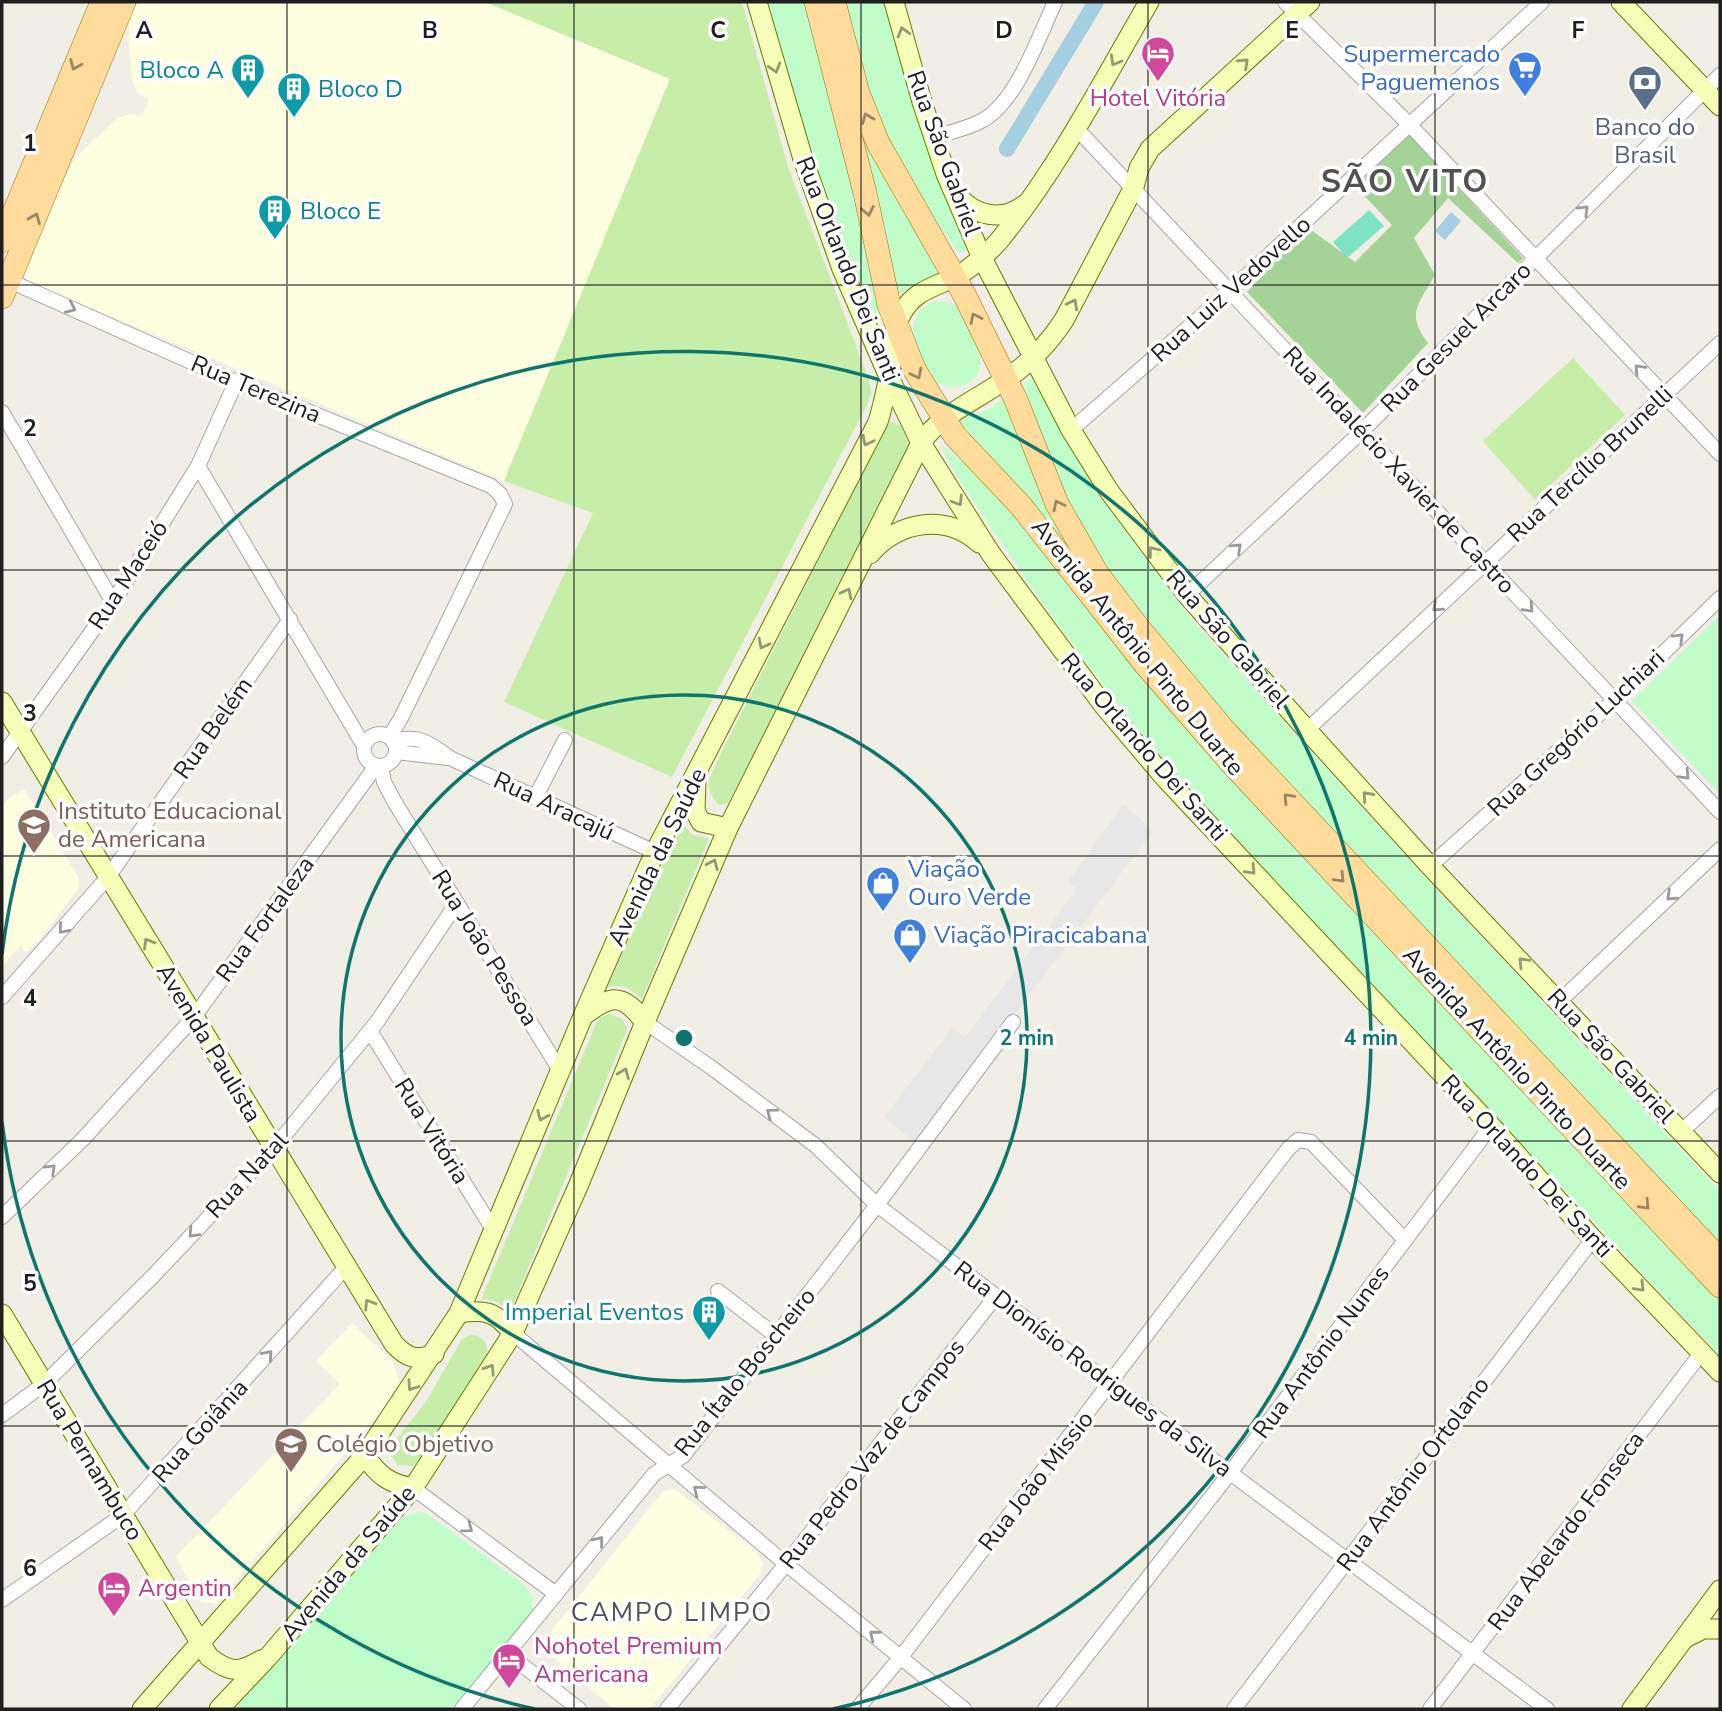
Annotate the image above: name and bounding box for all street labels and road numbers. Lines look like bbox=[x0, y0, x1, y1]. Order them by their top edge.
street label: Rua São Gabriel bbox=[899, 66, 989, 240]
street label: Rua Orlando Dei Santi bbox=[788, 152, 908, 386]
street label: Rua Luiz Vedovello bbox=[1144, 209, 1318, 369]
street label: Rua Gesuel Arcaro bbox=[1374, 255, 1538, 419]
street label: Rua Indalécio Xavier de Castro bbox=[1276, 339, 1522, 601]
street label: Rua Terezina bbox=[186, 347, 326, 431]
street label: Rua Tercílio Brunelli bbox=[1500, 379, 1680, 549]
street label: Avenida Antônio Pinto Duarte bbox=[1024, 512, 1252, 782]
street label: Rua Maceió bbox=[81, 514, 175, 636]
street label: Rua São Gabriel bbox=[1159, 563, 1297, 715]
street label: Rua Gregório Luchiari bbox=[1480, 642, 1672, 824]
street label: Rua Orlando Dei Santi bbox=[1053, 646, 1235, 848]
street label: Rua Belém bbox=[166, 671, 260, 785]
street label: Avenida da Saúde bbox=[600, 763, 714, 951]
street label: Rua Aracajú bbox=[488, 764, 620, 848]
street label: Rua Fortaleza bbox=[208, 850, 322, 988]
street label: Rua João Pessoa bbox=[424, 864, 546, 1032]
street label: Avenida Antônio Pinto Duarte bbox=[1396, 939, 1638, 1197]
street label: Avenida Paulista bbox=[149, 958, 269, 1128]
street label: Rua São Gabriel bbox=[1540, 982, 1682, 1130]
street label: Rua Orlando Dei Santi bbox=[1434, 1067, 1620, 1265]
street label: Rua Vitória bbox=[387, 1072, 477, 1190]
street label: Rua Natal bbox=[199, 1125, 295, 1225]
street label: Rua Dionísio Rodrigues da Silva bbox=[947, 1254, 1239, 1484]
street label: Rua Antônio Nunes bbox=[1245, 1259, 1397, 1445]
street label: Rua Ítalo Boscheiro bbox=[667, 1281, 823, 1463]
street label: Rua Pedro Vaz de Campos bbox=[772, 1332, 972, 1576]
street label: Rua Antônio Ortolano bbox=[1329, 1370, 1497, 1578]
street label: Rua Goiânia bbox=[145, 1372, 255, 1490]
street label: Rua Pernambuco bbox=[29, 1373, 151, 1547]
street label: Rua João Missio bbox=[971, 1404, 1101, 1558]
street label: Rua Abelardo Fonseca bbox=[1480, 1425, 1652, 1637]
street label: Avenida da Saúde bbox=[273, 1478, 423, 1648]

